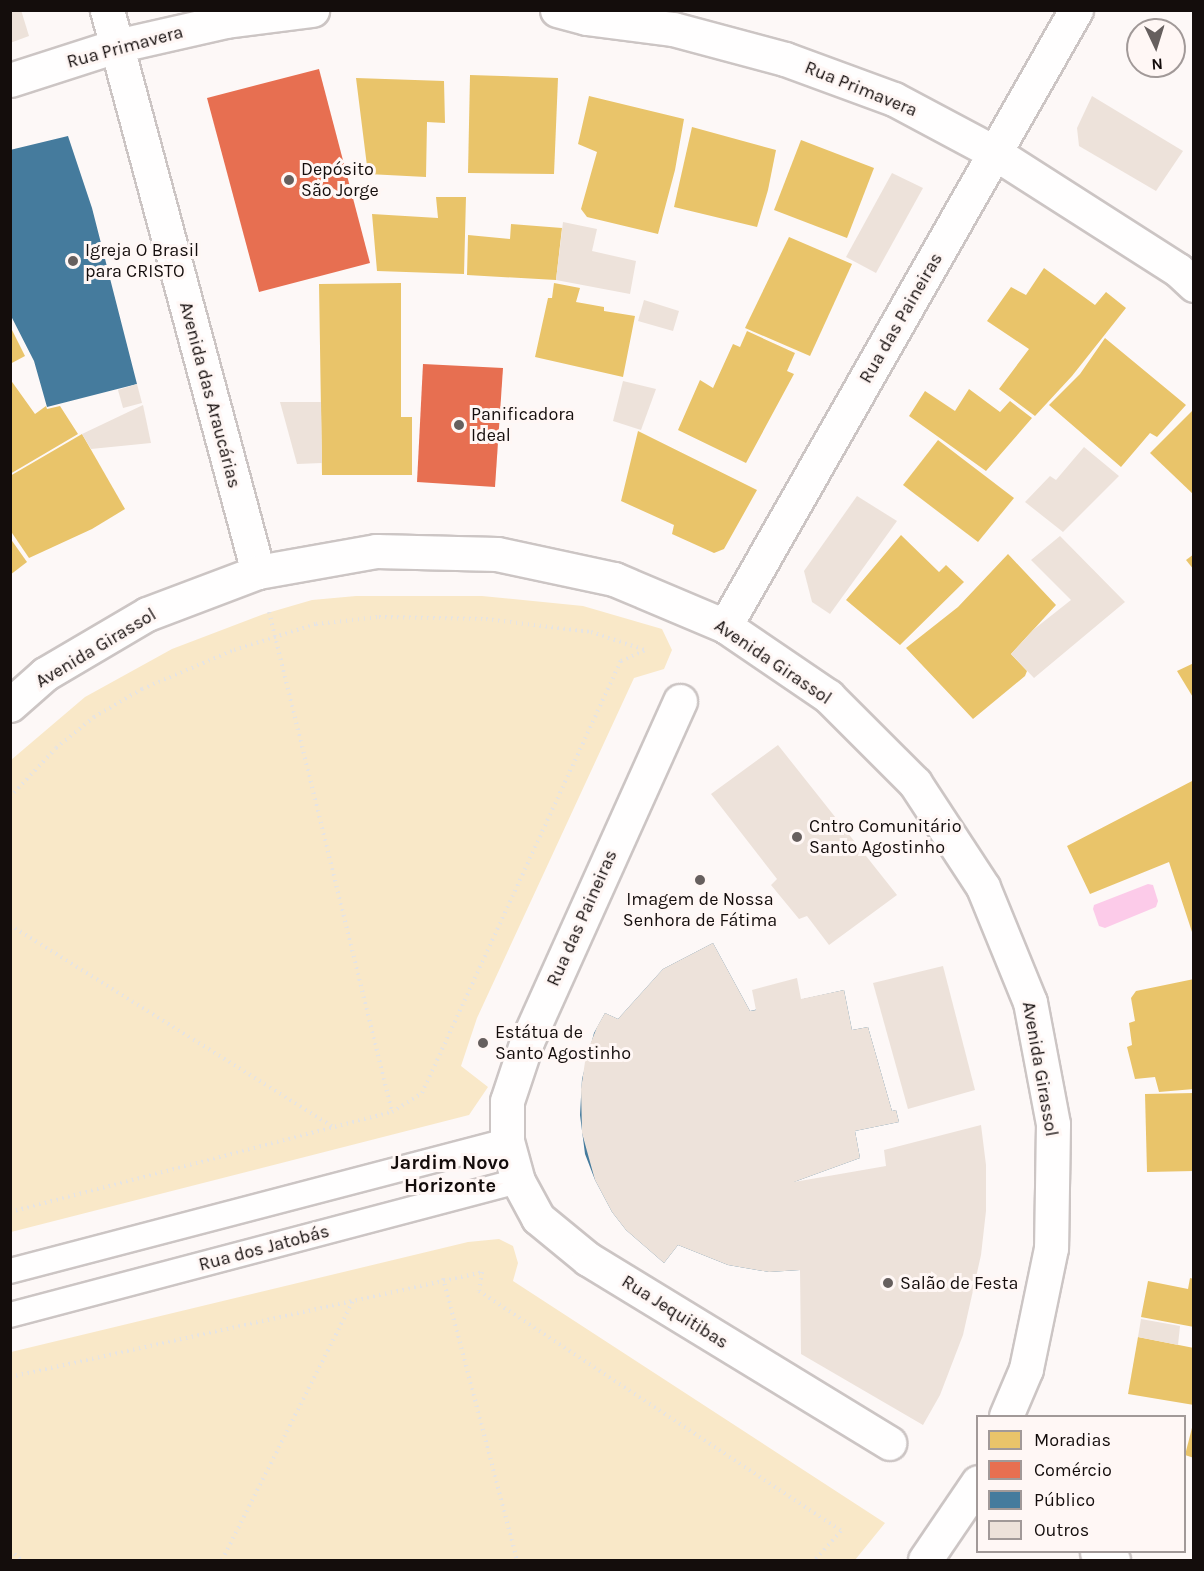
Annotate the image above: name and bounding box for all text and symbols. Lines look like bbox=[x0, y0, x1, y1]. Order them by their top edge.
north arrow bbox=[1126, 18, 1186, 78]
street label: Rua Primavera bbox=[65, 21, 185, 73]
text: N bbox=[1151, 55, 1164, 74]
street label: Rua Primavera bbox=[802, 57, 920, 121]
place label: Depósito São Jorge bbox=[301, 159, 379, 201]
marker: Depósito São Jorge bbox=[282, 173, 296, 187]
place label: Igreja O Brasil para CRISTO bbox=[85, 240, 199, 282]
street label: Rua das Paineiras bbox=[855, 249, 947, 387]
marker: Igreja O Brasil para CRISTO bbox=[66, 254, 80, 268]
street label: Avenida das Araucárias bbox=[175, 300, 245, 490]
place label: Panificadora Ideal bbox=[471, 404, 575, 446]
marker: Panificadora Ideal bbox=[452, 418, 466, 432]
street label: Avenida Girassol bbox=[32, 604, 160, 692]
street label: Avenida Girassol bbox=[710, 615, 836, 709]
place label: Cntro Comunitário Santo Agostinho bbox=[809, 816, 962, 858]
marker: Cntro Comunitário Santo Agostinho bbox=[790, 830, 804, 844]
street label: Rua das Paineiras bbox=[542, 846, 622, 990]
marker: Imagem de Nossa Senhora de Fátima bbox=[693, 873, 707, 887]
place label: Imagem de Nossa Senhora de Fátima bbox=[623, 889, 777, 932]
street label: Avenida Girassol bbox=[1018, 1000, 1062, 1138]
place label: Estátua de Santo Agostinho bbox=[495, 1022, 631, 1064]
marker: Estátua de Santo Agostinho bbox=[476, 1036, 490, 1050]
district label: Jardim Novo Horizonte bbox=[391, 1150, 509, 1197]
street label: Rua dos Jatobás bbox=[196, 1220, 332, 1276]
street label: Rua Jequitibas bbox=[618, 1271, 732, 1353]
place label: Salão de Festa bbox=[900, 1272, 1018, 1294]
marker: Salão de Festa bbox=[881, 1276, 895, 1290]
legend bbox=[976, 1415, 1186, 1553]
text: Moradias bbox=[1034, 1429, 1111, 1451]
text: Comércio bbox=[1034, 1459, 1112, 1481]
text: Público bbox=[1034, 1489, 1095, 1511]
text: Outros bbox=[1034, 1519, 1089, 1541]

